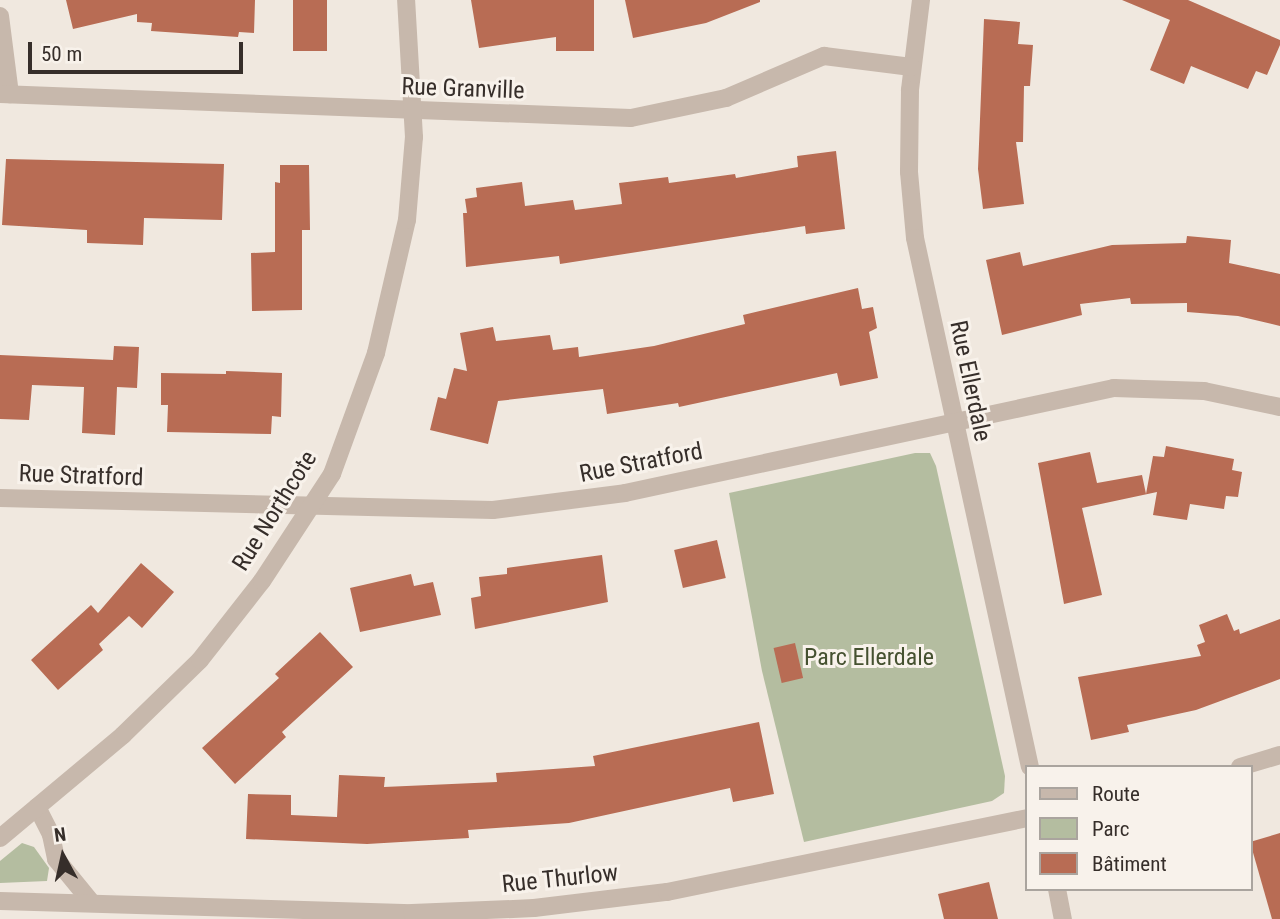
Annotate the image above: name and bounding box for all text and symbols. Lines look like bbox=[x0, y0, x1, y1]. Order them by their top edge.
scale bar bbox=[32, 28, 247, 72]
text: 50 m bbox=[41, 42, 82, 66]
street label: Rue Granville bbox=[401, 72, 525, 106]
street label: Rue Ellerdale bbox=[943, 318, 997, 444]
street label: Rue Stratford bbox=[577, 437, 705, 489]
street label: Rue Northcote bbox=[227, 446, 323, 576]
street label: Rue Stratford bbox=[18, 459, 144, 493]
park label: Parc Ellerdale bbox=[804, 644, 934, 672]
legend bbox=[1024, 765, 1252, 891]
text: Route bbox=[1092, 782, 1140, 806]
text: Parc bbox=[1092, 817, 1130, 841]
north arrow bbox=[28, 821, 98, 891]
text: N bbox=[53, 823, 67, 847]
text: Bâtiment bbox=[1092, 852, 1167, 876]
street label: Rue Thurlow bbox=[500, 859, 620, 899]

